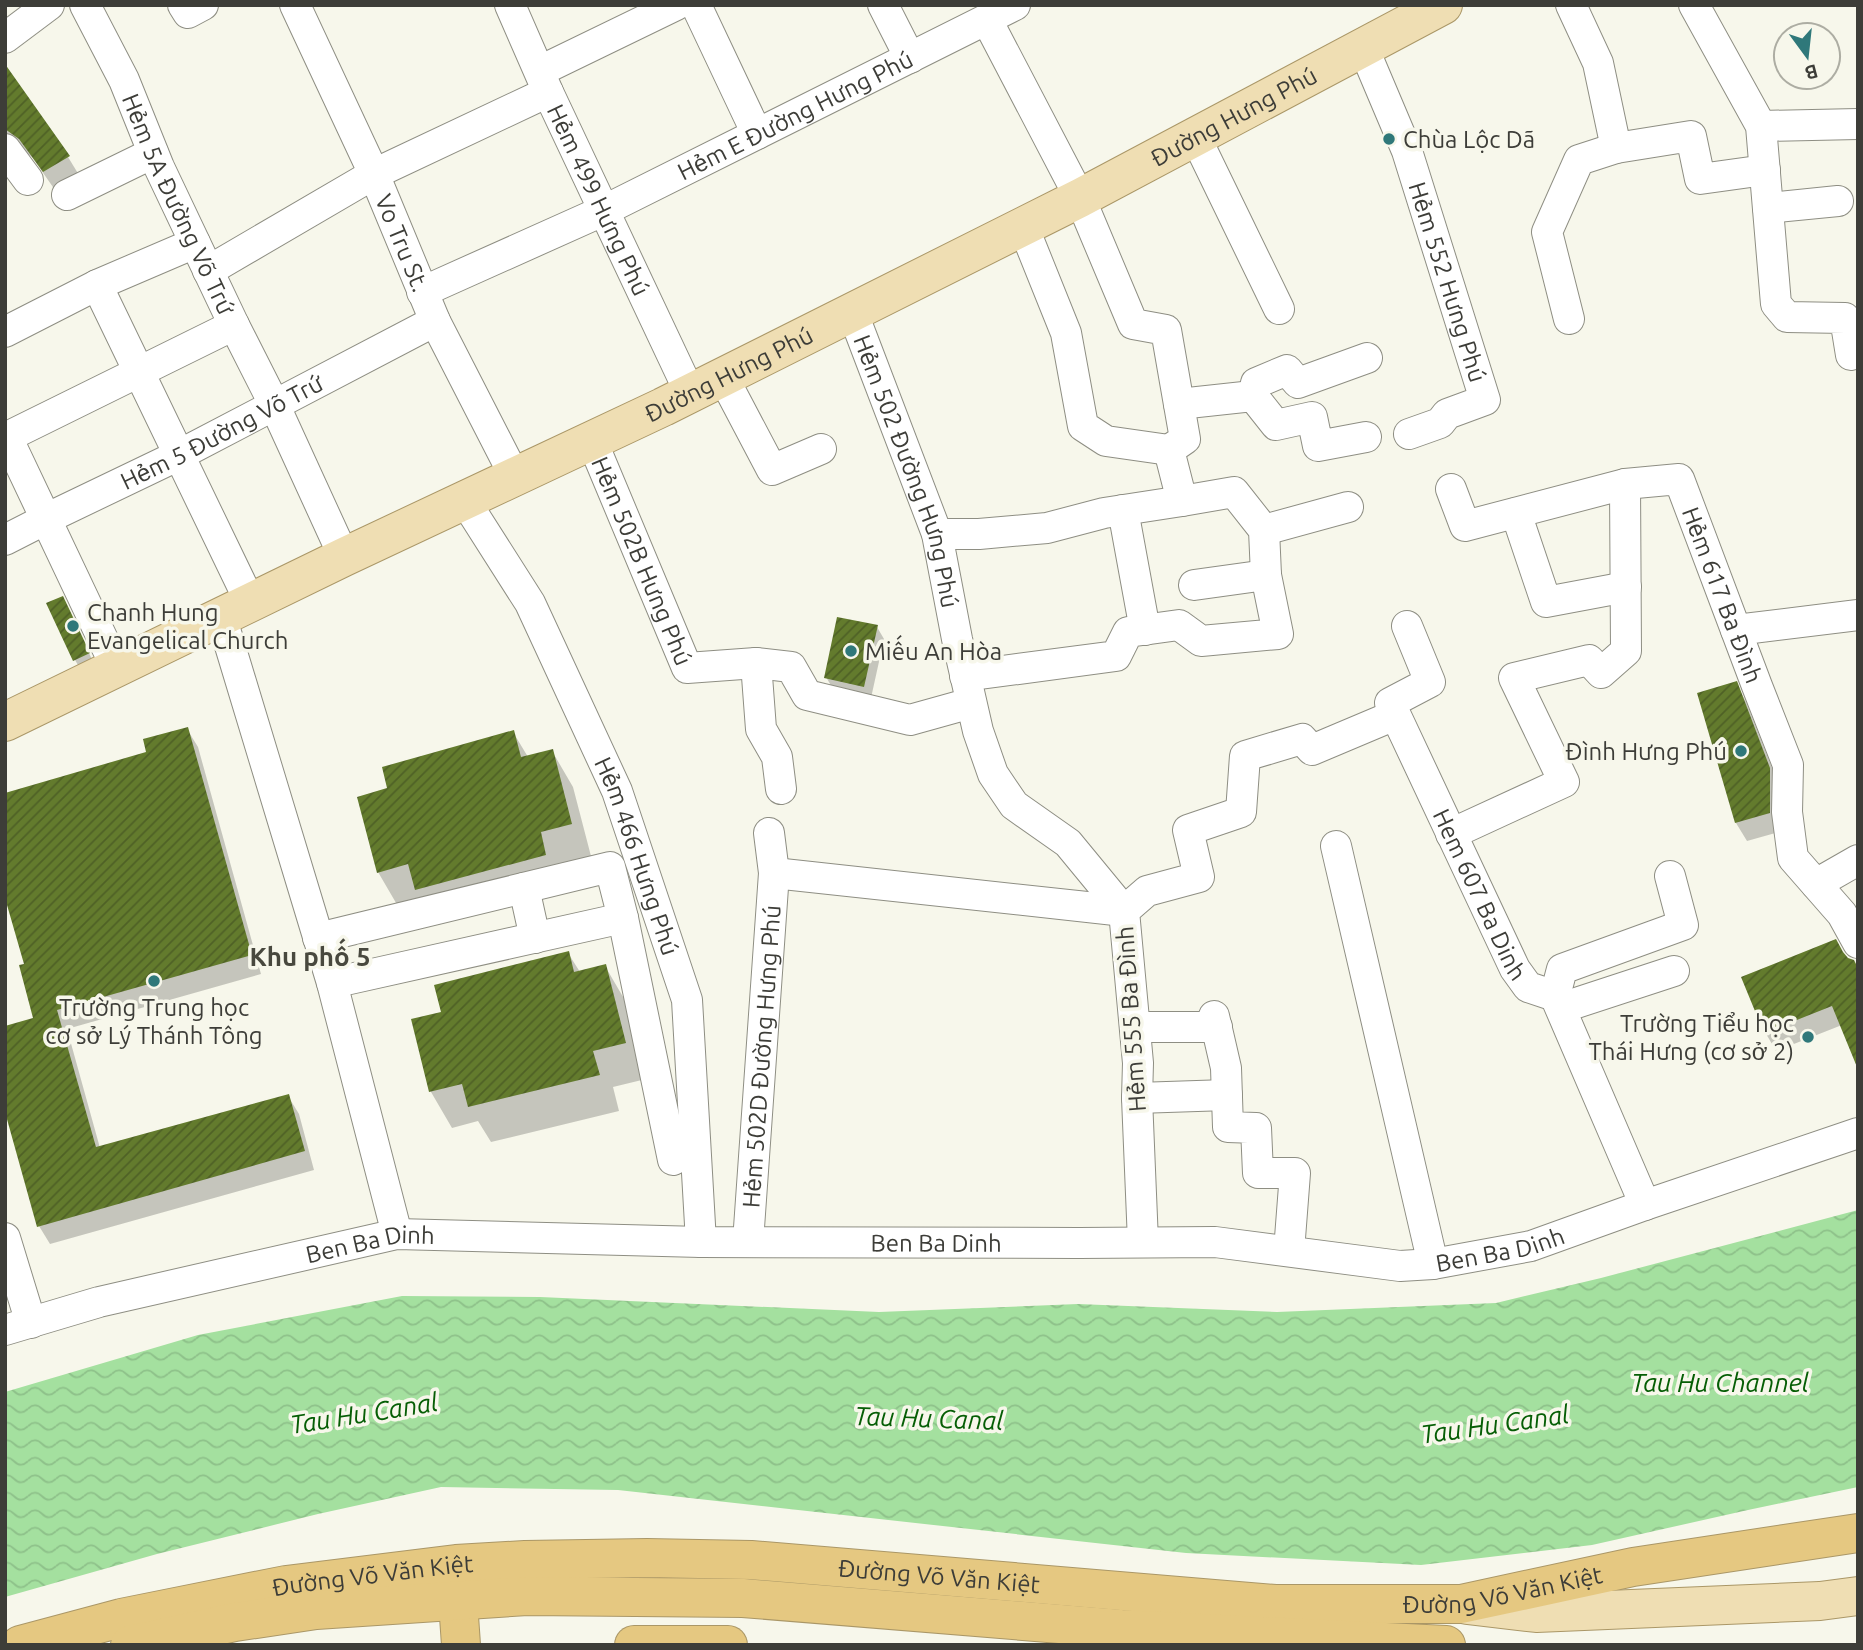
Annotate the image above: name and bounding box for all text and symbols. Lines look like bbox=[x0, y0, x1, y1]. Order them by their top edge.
north arrow bbox=[1772, 21, 1842, 91]
street label: Hẻm E Đường Hưng Phú bbox=[673, 45, 917, 185]
text: B bbox=[1802, 60, 1820, 85]
street label: Đường Hưng Phú bbox=[1146, 61, 1321, 171]
street label: Hẻm 5A Đường Võ Trứ bbox=[117, 90, 241, 319]
street label: Hẻm 499 Hưng Phú bbox=[542, 100, 655, 300]
place label: Chùa Lộc Dã bbox=[1403, 126, 1535, 153]
marker: Chùa Lộc Dã bbox=[1381, 131, 1397, 147]
street label: Hẻm 552 Hưng Phú bbox=[1404, 178, 1492, 385]
street label: Vo Tru St. bbox=[370, 190, 435, 296]
street label: Đường Hưng Phú bbox=[640, 321, 817, 427]
street label: Hẻm 502 Đường Hưng Phú bbox=[849, 331, 964, 610]
street label: Hẻm 5 Đường Võ Trứ bbox=[116, 368, 328, 495]
street label: Hẻm 502B Hưng Phú bbox=[587, 453, 698, 669]
street label: Hẻm 617 Ba Đình bbox=[1677, 503, 1768, 687]
place label: Chanh Hung Evangelical Church bbox=[87, 599, 288, 654]
marker: Chanh Hung Evangelical Church bbox=[65, 618, 81, 634]
place label: Miếu An Hòa bbox=[865, 634, 1002, 665]
marker: Miếu An Hòa bbox=[843, 643, 859, 659]
place label: Đình Hưng Phú bbox=[1565, 738, 1727, 765]
marker: Đình Hưng Phú bbox=[1733, 743, 1749, 759]
street label: Hẻm 466 Hưng Phú bbox=[590, 752, 684, 958]
street label: Hem 607 Ba Dinh bbox=[1428, 804, 1532, 985]
street label: Hẻm 502D Đường Hưng Phú bbox=[737, 904, 785, 1209]
street label: Hẻm 555 Ba Đình bbox=[1111, 925, 1151, 1113]
district label: Khu phố 5 bbox=[249, 938, 371, 971]
marker: Trường Trung học cơ sở Lý Thánh Tông bbox=[146, 973, 162, 989]
place label: Trường Trung học cơ sở Lý Thánh Tông bbox=[45, 994, 263, 1049]
place label: Trường Tiểu học Thái Hưng (cơ sở 2) bbox=[1588, 1010, 1794, 1065]
marker: Trường Tiểu học Thái Hưng (cơ sở 2) bbox=[1800, 1029, 1816, 1045]
street label: Ben Ba Dinh bbox=[303, 1220, 435, 1268]
street label: Ben Ba Dinh bbox=[1434, 1222, 1568, 1277]
street label: Ben Ba Dinh bbox=[871, 1229, 1002, 1256]
water label: Tau Hu Channel bbox=[1631, 1368, 1809, 1397]
water label: Tau Hu Canal bbox=[288, 1387, 440, 1439]
water label: Tau Hu Canal bbox=[1419, 1399, 1571, 1449]
water label: Tau Hu Canal bbox=[854, 1401, 1004, 1435]
street label: Đường Võ Văn Kiệt bbox=[270, 1549, 474, 1601]
street label: Đường Võ Văn Kiệt bbox=[837, 1554, 1042, 1598]
street label: Đường Võ Văn Kiệt bbox=[1403, 1560, 1605, 1618]

